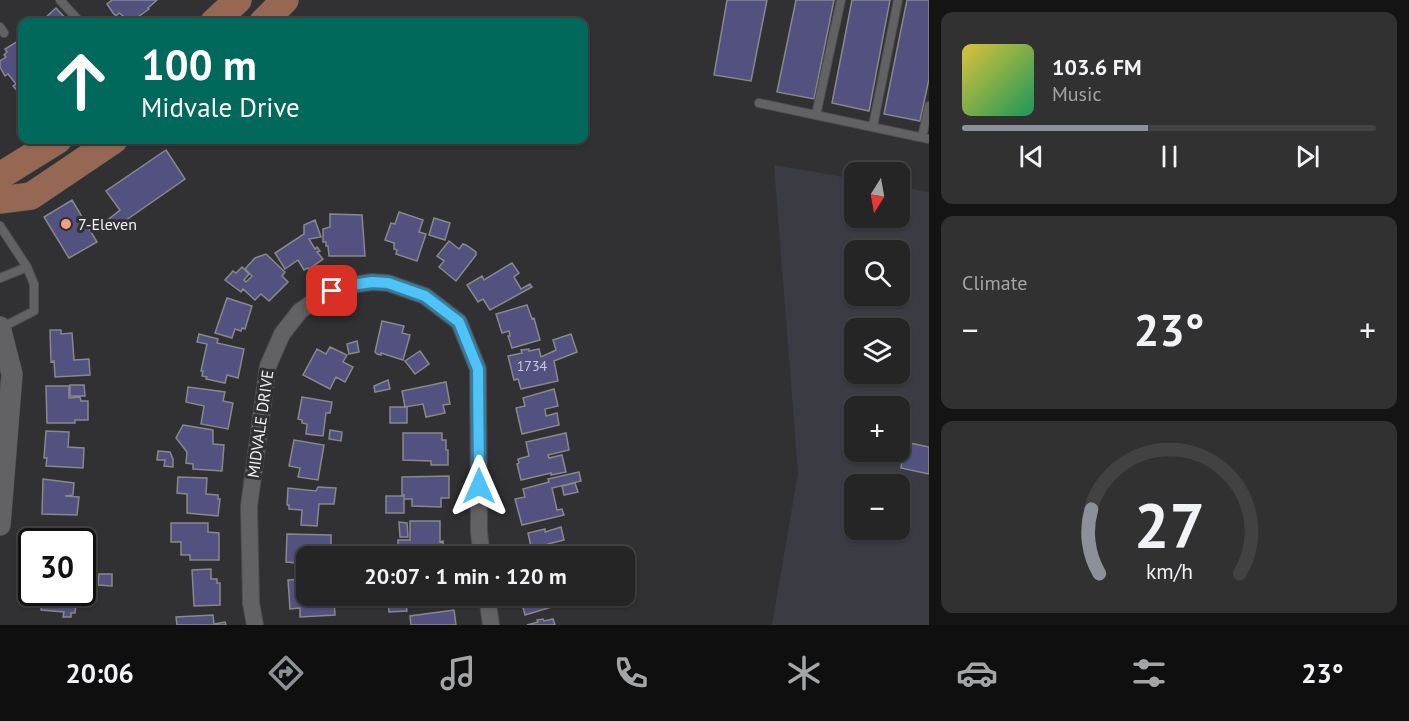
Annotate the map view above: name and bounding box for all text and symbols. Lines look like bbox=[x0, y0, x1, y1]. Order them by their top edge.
text: 100 m bbox=[141, 37, 257, 92]
icon: ahead bbox=[42, 42, 120, 120]
text: 103.6 FM bbox=[1052, 53, 1142, 81]
text: Music bbox=[1052, 81, 1101, 107]
text: Midvale Drive bbox=[141, 90, 300, 124]
icon: previous bbox=[1015, 140, 1048, 173]
icon: pause bbox=[1153, 140, 1186, 173]
icon: next bbox=[1291, 140, 1324, 173]
north arrow bbox=[844, 162, 910, 228]
map controls bbox=[844, 162, 910, 540]
place label: 7-Eleven bbox=[78, 214, 137, 234]
marker: 7-Eleven bbox=[59, 217, 73, 231]
button: search bbox=[844, 240, 910, 306]
pin bbox=[306, 265, 357, 316]
text: Climate bbox=[962, 270, 1028, 296]
icon: arrive bbox=[315, 274, 348, 307]
text: 23° bbox=[1134, 300, 1204, 358]
text: − bbox=[962, 308, 979, 351]
text: + bbox=[1359, 308, 1376, 351]
button: layers bbox=[844, 318, 910, 384]
house number: 1734 bbox=[517, 357, 548, 375]
street label: MIDVALE DRIVE bbox=[243, 369, 277, 479]
button: + bbox=[844, 396, 910, 462]
position arrow bbox=[447, 454, 511, 518]
button: − bbox=[844, 474, 910, 540]
text: 27 bbox=[1134, 484, 1204, 565]
speed limit sign: 30 bbox=[18, 528, 96, 606]
text: km/h bbox=[1145, 557, 1192, 585]
text: 20:07 · 1 min · 120 m bbox=[364, 562, 567, 590]
icon: directions bbox=[265, 652, 307, 694]
icon: music bbox=[437, 652, 479, 694]
icon: phone bbox=[610, 652, 652, 694]
icon: climate bbox=[783, 652, 825, 694]
icon: car bbox=[956, 652, 998, 694]
icon: filters bbox=[1128, 652, 1170, 694]
text: 20:06 bbox=[65, 656, 134, 690]
text: 23° bbox=[1301, 656, 1344, 690]

